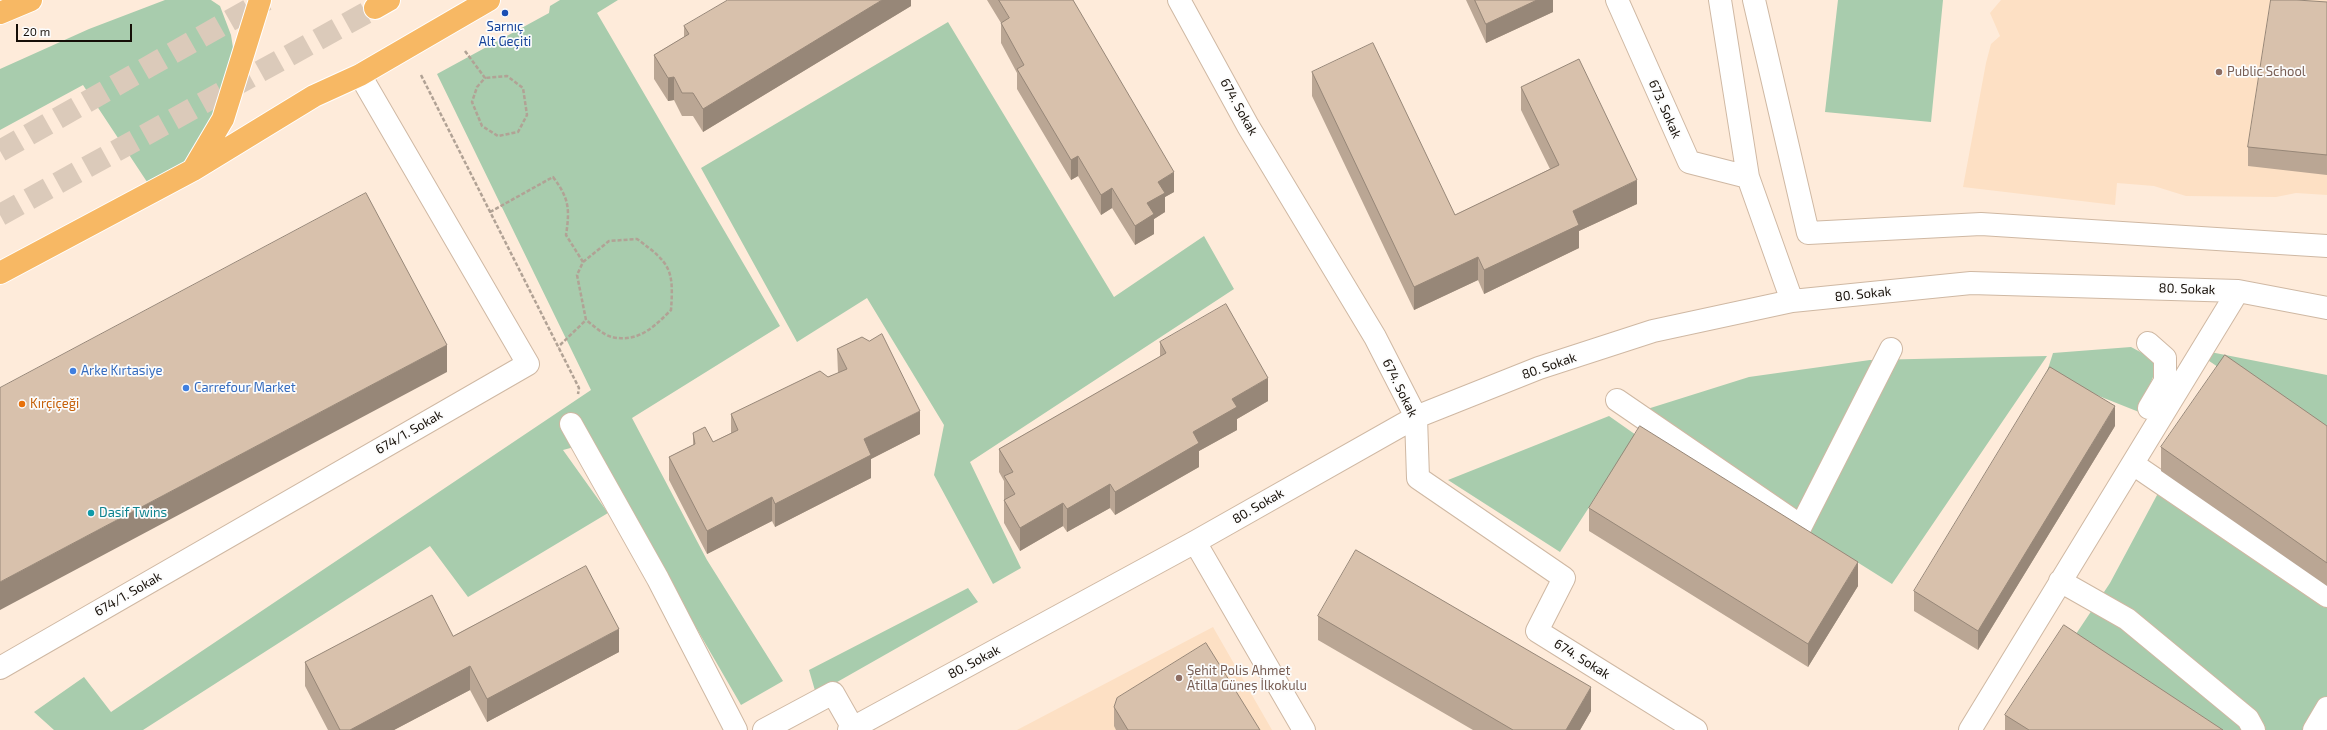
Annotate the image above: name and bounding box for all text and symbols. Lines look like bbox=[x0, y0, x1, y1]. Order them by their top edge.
marker: Sarnıç Alt Geçiti bbox=[500, 8, 510, 18]
scale bar bbox=[18, 16, 134, 42]
place label: Sarnıç Alt Geçiti bbox=[479, 19, 531, 50]
text: 20 m bbox=[23, 24, 50, 38]
place label: Public School bbox=[2227, 64, 2306, 80]
marker: Public School bbox=[2214, 67, 2224, 77]
street label: 674. Sokak bbox=[1217, 76, 1261, 138]
street label: 673. Sokak bbox=[1645, 77, 1685, 141]
street label: 80. Sokak bbox=[2158, 280, 2216, 298]
street label: 80. Sokak bbox=[1834, 283, 1892, 305]
street label: 80. Sokak bbox=[1520, 349, 1578, 383]
street label: 674. Sokak bbox=[1379, 356, 1421, 420]
place label: Arke Kırtasiye bbox=[81, 363, 162, 379]
marker: Arke Kırtasiye bbox=[68, 366, 78, 376]
place label: Carrefour Market bbox=[194, 380, 296, 396]
marker: Carrefour Market bbox=[181, 383, 191, 393]
place label: Kırçiçeği bbox=[30, 396, 79, 412]
marker: Kırçiçeği bbox=[17, 399, 27, 409]
street label: 674/1. Sokak bbox=[373, 407, 445, 457]
street label: 80. Sokak bbox=[1230, 485, 1286, 527]
place label: Dasif Twins bbox=[99, 505, 167, 521]
marker: Dasif Twins bbox=[86, 508, 96, 518]
street label: 674/1. Sokak bbox=[92, 569, 164, 619]
street label: 674. Sokak bbox=[1551, 636, 1613, 682]
street label: 80. Sokak bbox=[945, 642, 1003, 682]
place label: Şehit Polis Ahmet Atilla Güneş İlkokulu bbox=[1187, 663, 1307, 694]
marker: Şehit Polis Ahmet Atilla Güneş İlkokulu bbox=[1174, 673, 1184, 683]

